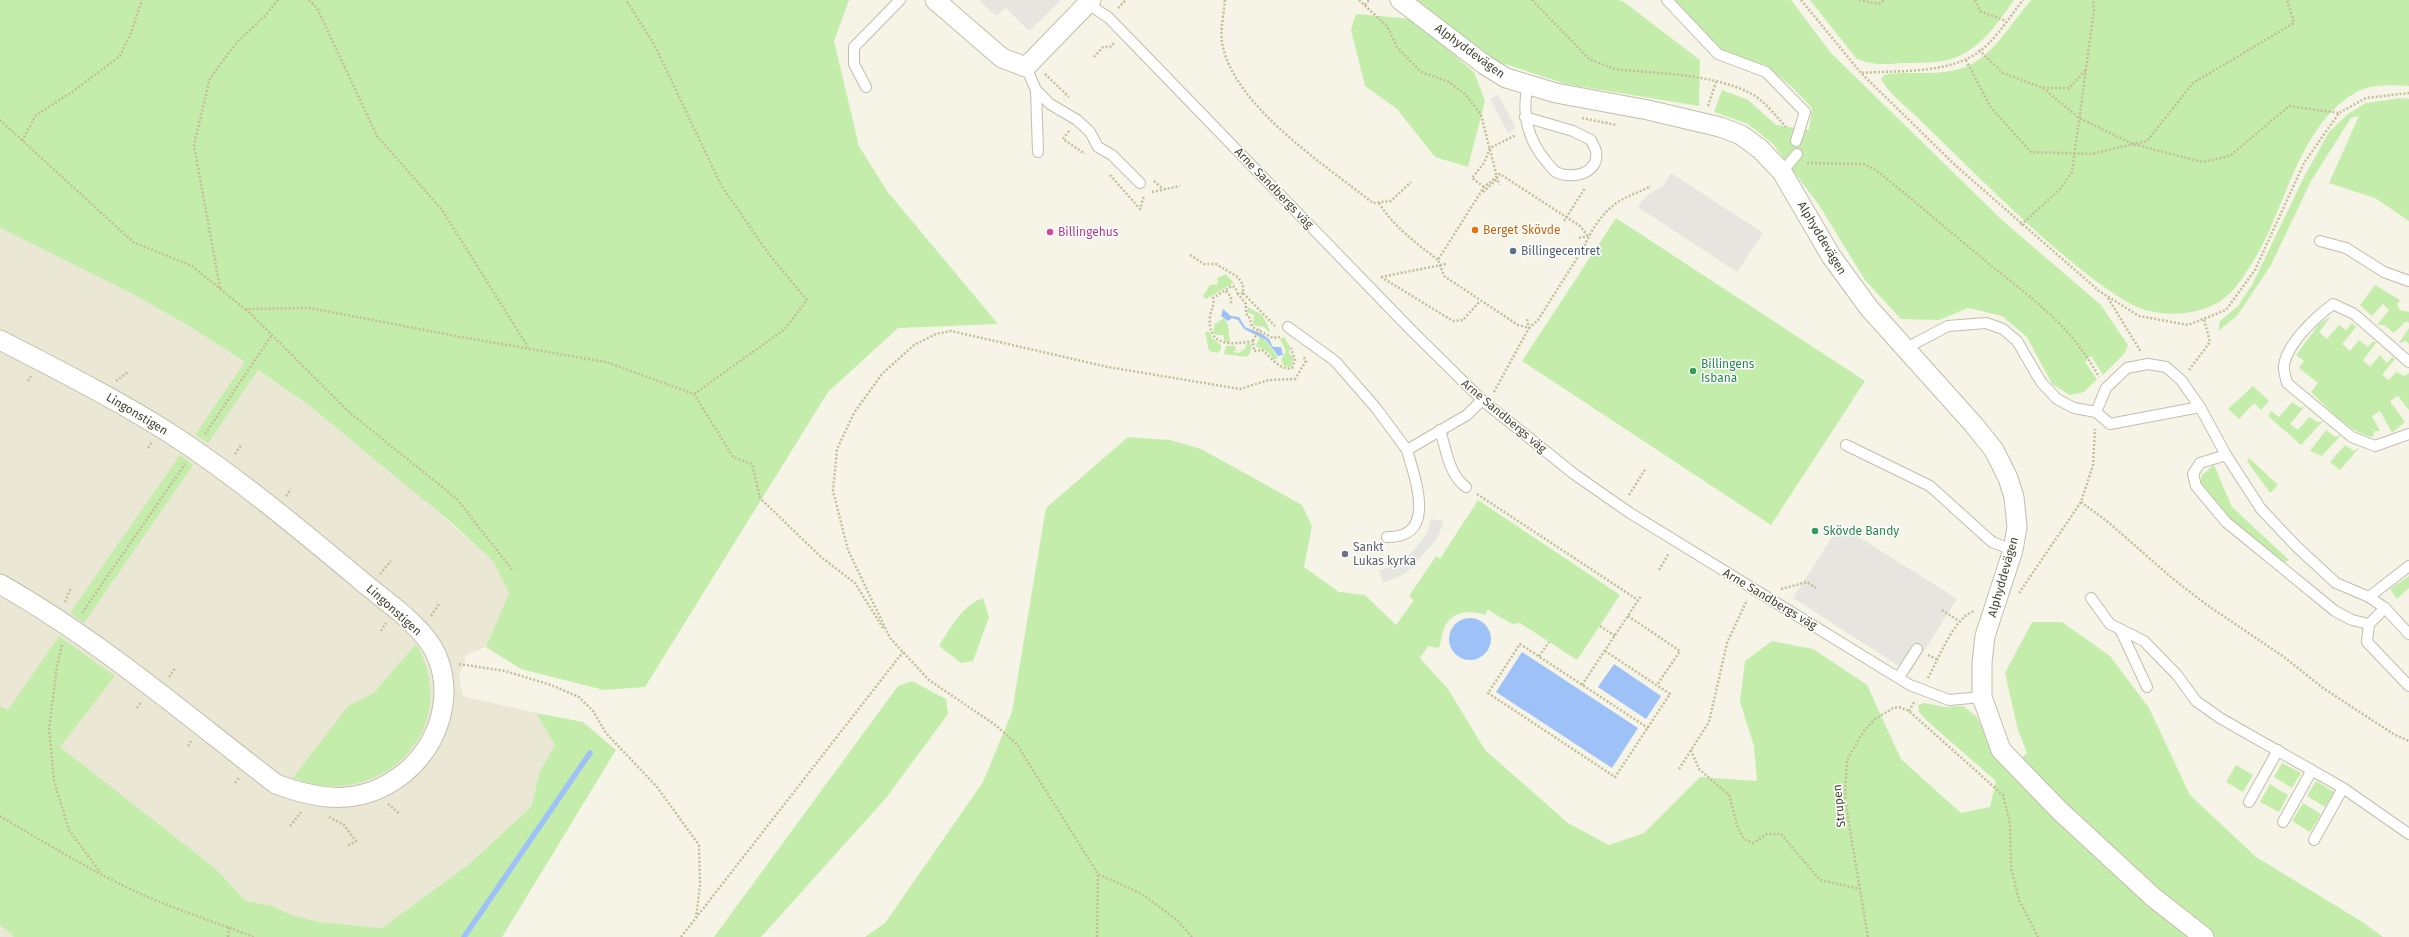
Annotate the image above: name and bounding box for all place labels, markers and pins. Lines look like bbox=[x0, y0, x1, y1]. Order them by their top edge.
place label: Berget Skövde bbox=[1483, 223, 1561, 237]
place label: Billingehus bbox=[1058, 225, 1119, 239]
marker: Berget Skövde bbox=[1470, 225, 1480, 235]
marker: Billingehus bbox=[1045, 227, 1055, 237]
place label: Billingecentret bbox=[1521, 244, 1601, 258]
marker: Billingecentret bbox=[1508, 246, 1518, 256]
place label: Billingens Isbana bbox=[1701, 357, 1755, 385]
marker: Billingens Isbana bbox=[1688, 366, 1698, 376]
place label: Skövde Bandy bbox=[1823, 524, 1899, 538]
marker: Skövde Bandy bbox=[1810, 526, 1820, 536]
place label: Sankt Lukas kyrka bbox=[1353, 540, 1416, 568]
marker: Sankt Lukas kyrka bbox=[1340, 549, 1350, 559]

